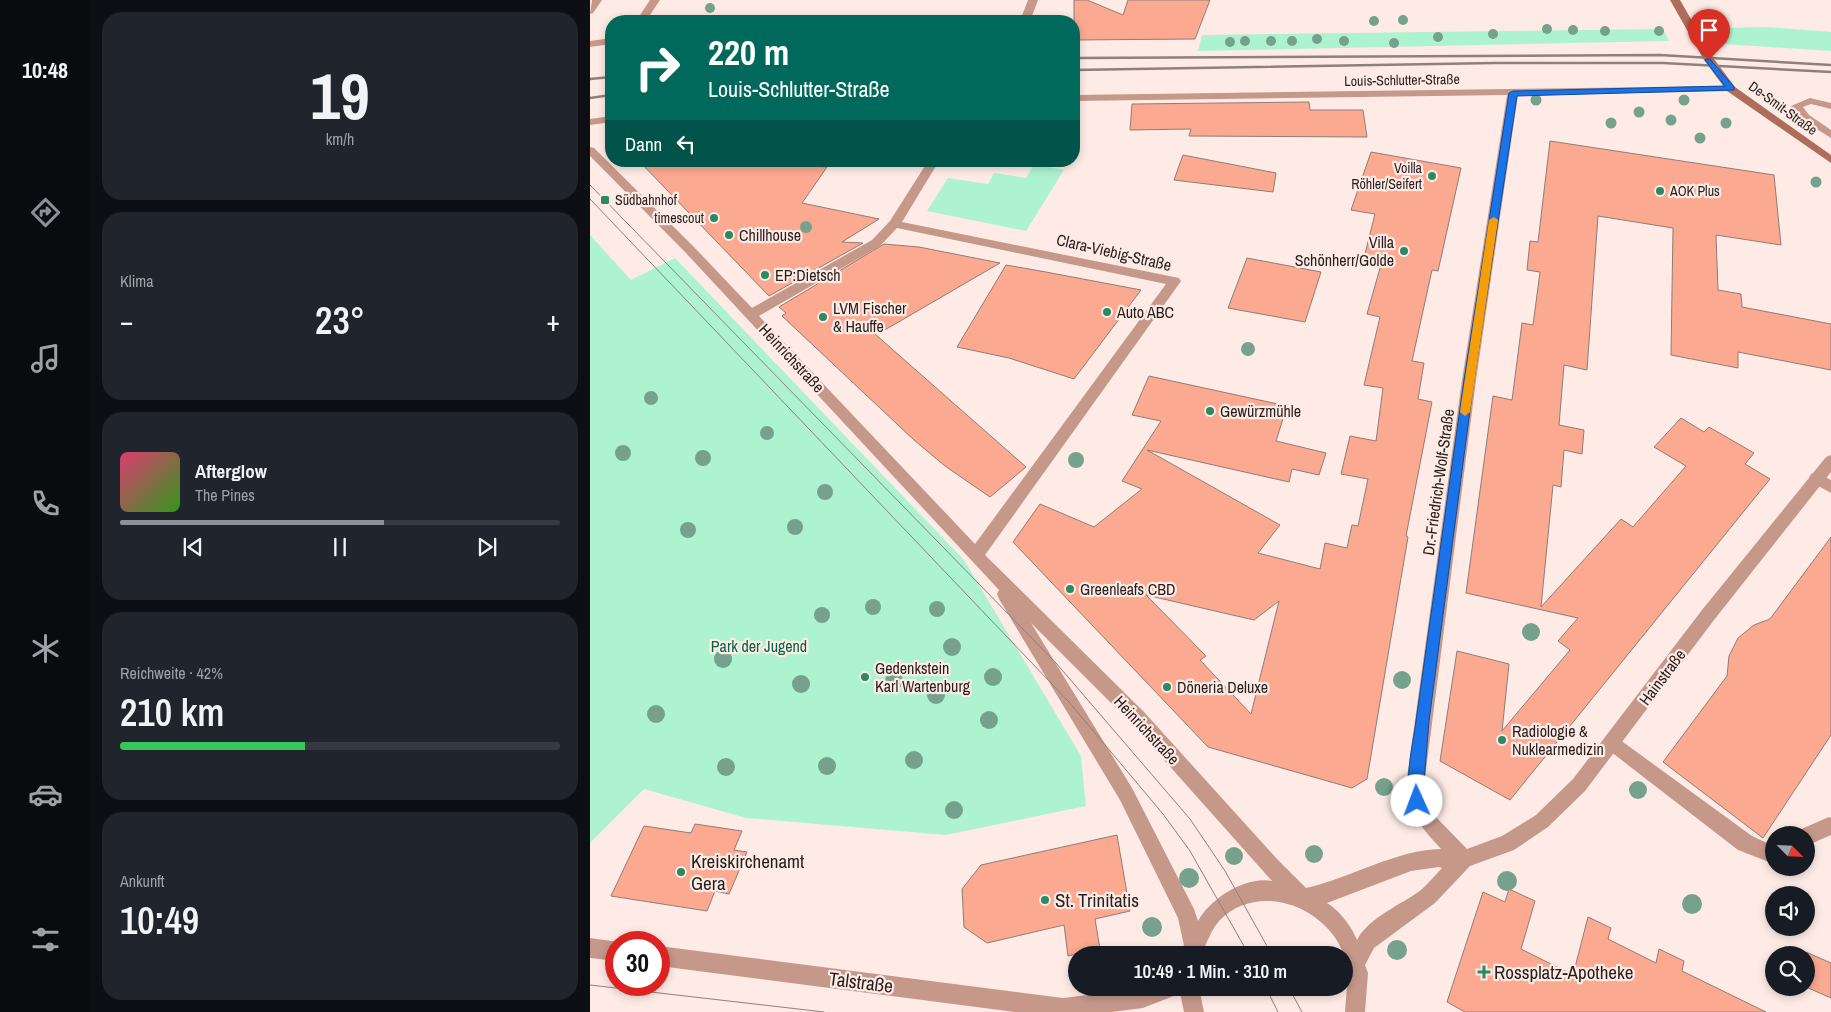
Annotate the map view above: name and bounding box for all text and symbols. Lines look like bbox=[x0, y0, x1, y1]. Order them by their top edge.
pin bbox=[1688, 9, 1730, 60]
icon: arrive bbox=[1695, 16, 1723, 44]
text: 220 m bbox=[708, 29, 789, 76]
icon: right bbox=[625, 35, 690, 100]
text: 19 bbox=[310, 52, 370, 139]
text: 10:48 bbox=[22, 55, 68, 85]
street label: Louis-Schlutter-Straße bbox=[1344, 70, 1460, 90]
text: Louis-Schlutter-Straße bbox=[708, 74, 889, 104]
street label: De-Smit-Straße bbox=[1745, 77, 1821, 139]
text: km/h bbox=[326, 128, 354, 150]
icon: left bbox=[672, 130, 700, 158]
text: Dann bbox=[625, 131, 662, 157]
place label: Voilla Röhler/Seifert bbox=[1351, 159, 1423, 193]
marker: Voilla Röhler/Seifert bbox=[1426, 170, 1438, 182]
place label: AOK Plus bbox=[1669, 182, 1720, 200]
marker: AOK Plus bbox=[1654, 185, 1666, 197]
place label: Südbahnhof bbox=[615, 191, 678, 209]
marker: Südbahnhof bbox=[599, 194, 611, 206]
icon: directions bbox=[28, 195, 63, 230]
place label: timescout bbox=[654, 209, 704, 227]
marker: timescout bbox=[708, 212, 720, 224]
place label: Chillhouse bbox=[739, 224, 801, 246]
street label: Clara-Viebig-Straße bbox=[1054, 228, 1174, 276]
marker: Chillhouse bbox=[723, 229, 735, 241]
place label: Villa Schönherr/Golde bbox=[1295, 231, 1395, 271]
marker: Villa Schönherr/Golde bbox=[1398, 245, 1410, 257]
place label: EP:Dietsch bbox=[775, 264, 841, 286]
marker: EP:Dietsch bbox=[759, 269, 771, 281]
text: Klima bbox=[120, 270, 154, 292]
text: 23° bbox=[315, 295, 365, 346]
place label: LVM Fischer & Hauffe bbox=[833, 297, 907, 337]
place label: Auto ABC bbox=[1116, 301, 1174, 323]
text: − bbox=[120, 302, 133, 340]
text: + bbox=[547, 302, 560, 340]
marker: Auto ABC bbox=[1101, 306, 1113, 318]
marker: LVM Fischer & Hauffe bbox=[817, 311, 829, 323]
street label: Heinrichstraße bbox=[754, 319, 830, 397]
icon: music bbox=[28, 341, 63, 376]
place label: Gewürzmühle bbox=[1220, 400, 1301, 422]
marker: Gewürzmühle bbox=[1204, 405, 1216, 417]
street label: Dr.-Friedrich-Wolf-Straße bbox=[1417, 407, 1459, 557]
text: Afterglow bbox=[195, 458, 267, 484]
text: The Pines bbox=[195, 484, 255, 506]
icon: phone bbox=[28, 486, 63, 521]
icon: previous bbox=[179, 533, 207, 561]
icon: pause bbox=[326, 533, 354, 561]
icon: next bbox=[473, 533, 501, 561]
place label: Greenleafs CBD bbox=[1080, 578, 1176, 600]
marker: Greenleafs CBD bbox=[1064, 583, 1076, 595]
icon: climate bbox=[28, 631, 63, 666]
park label: Park der Jugend bbox=[711, 635, 807, 657]
street label: Hainstraße bbox=[1634, 644, 1690, 710]
place label: Gedenkstein Karl Wartenburg bbox=[875, 657, 971, 697]
text: Reichweite · 42% bbox=[120, 662, 223, 684]
marker: Gedenkstein Karl Wartenburg bbox=[859, 671, 871, 683]
place label: Döneria Deluxe bbox=[1177, 676, 1268, 698]
marker: Döneria Deluxe bbox=[1161, 681, 1173, 693]
text: 210 km bbox=[120, 687, 224, 738]
street label: Heinrichstraße bbox=[1109, 691, 1185, 769]
place label: Radiologie & Nuklearmedizin bbox=[1512, 720, 1604, 760]
marker: Radiologie & Nuklearmedizin bbox=[1496, 734, 1508, 746]
position arrow bbox=[1390, 774, 1442, 826]
icon: car bbox=[28, 777, 63, 812]
north arrow bbox=[1765, 826, 1815, 876]
map controls bbox=[1765, 826, 1815, 996]
place label: Kreiskirchenamt Gera bbox=[691, 848, 805, 896]
marker: Kreiskirchenamt Gera bbox=[675, 866, 687, 878]
text: Ankunft bbox=[120, 870, 165, 892]
button: sound bbox=[1765, 886, 1815, 936]
place label: St. Trinitatis bbox=[1055, 887, 1139, 913]
marker: St. Trinitatis bbox=[1039, 894, 1051, 906]
text: 10:49 bbox=[120, 895, 199, 946]
icon: filters bbox=[28, 922, 63, 957]
speed limit sign: 30 bbox=[605, 931, 670, 996]
button: search bbox=[1765, 946, 1815, 996]
text: 10:49 · 1 Min. · 310 m bbox=[1134, 958, 1287, 984]
place label: Rossplatz-Apotheke bbox=[1494, 959, 1633, 985]
street label: Talstraße bbox=[827, 965, 895, 999]
marker: Rossplatz-Apotheke bbox=[1478, 966, 1490, 978]

